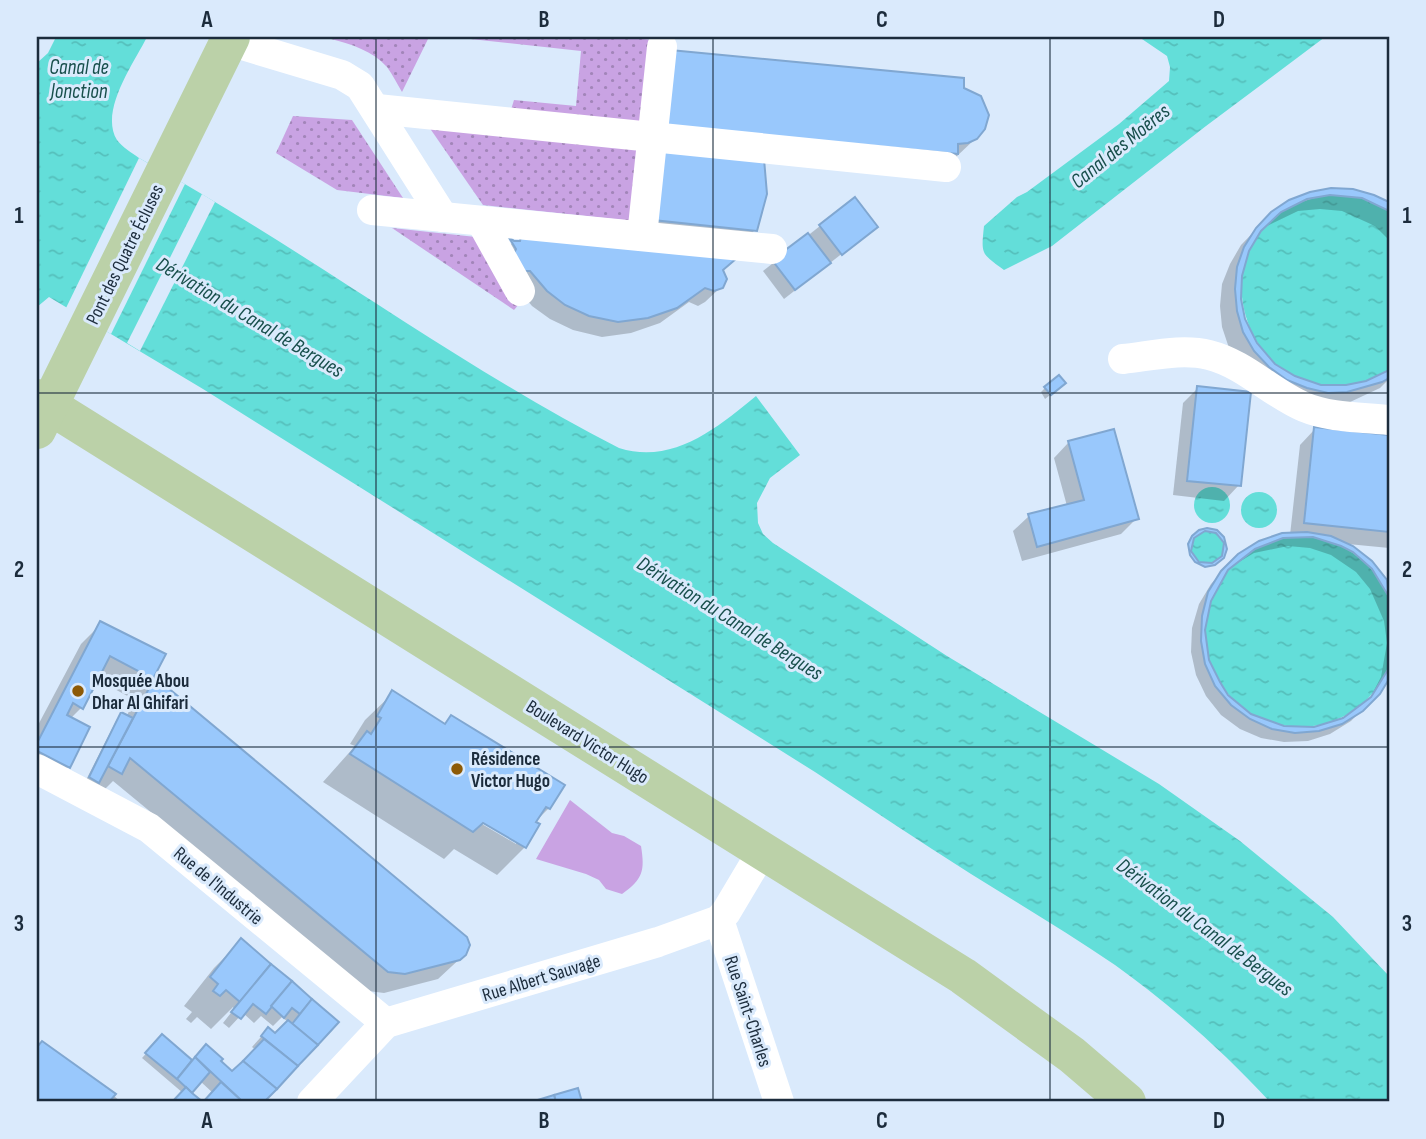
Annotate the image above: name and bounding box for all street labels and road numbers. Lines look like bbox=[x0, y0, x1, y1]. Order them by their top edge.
street label: Pont des Quatre Écluses bbox=[82, 181, 169, 328]
street label: Boulevard Victor Hugo bbox=[522, 695, 653, 789]
street label: Rue de l'Industrie bbox=[169, 842, 267, 930]
street label: Rue Albert Sauvage bbox=[480, 950, 603, 1007]
street label: Rue Saint-Charles bbox=[719, 953, 776, 1070]

